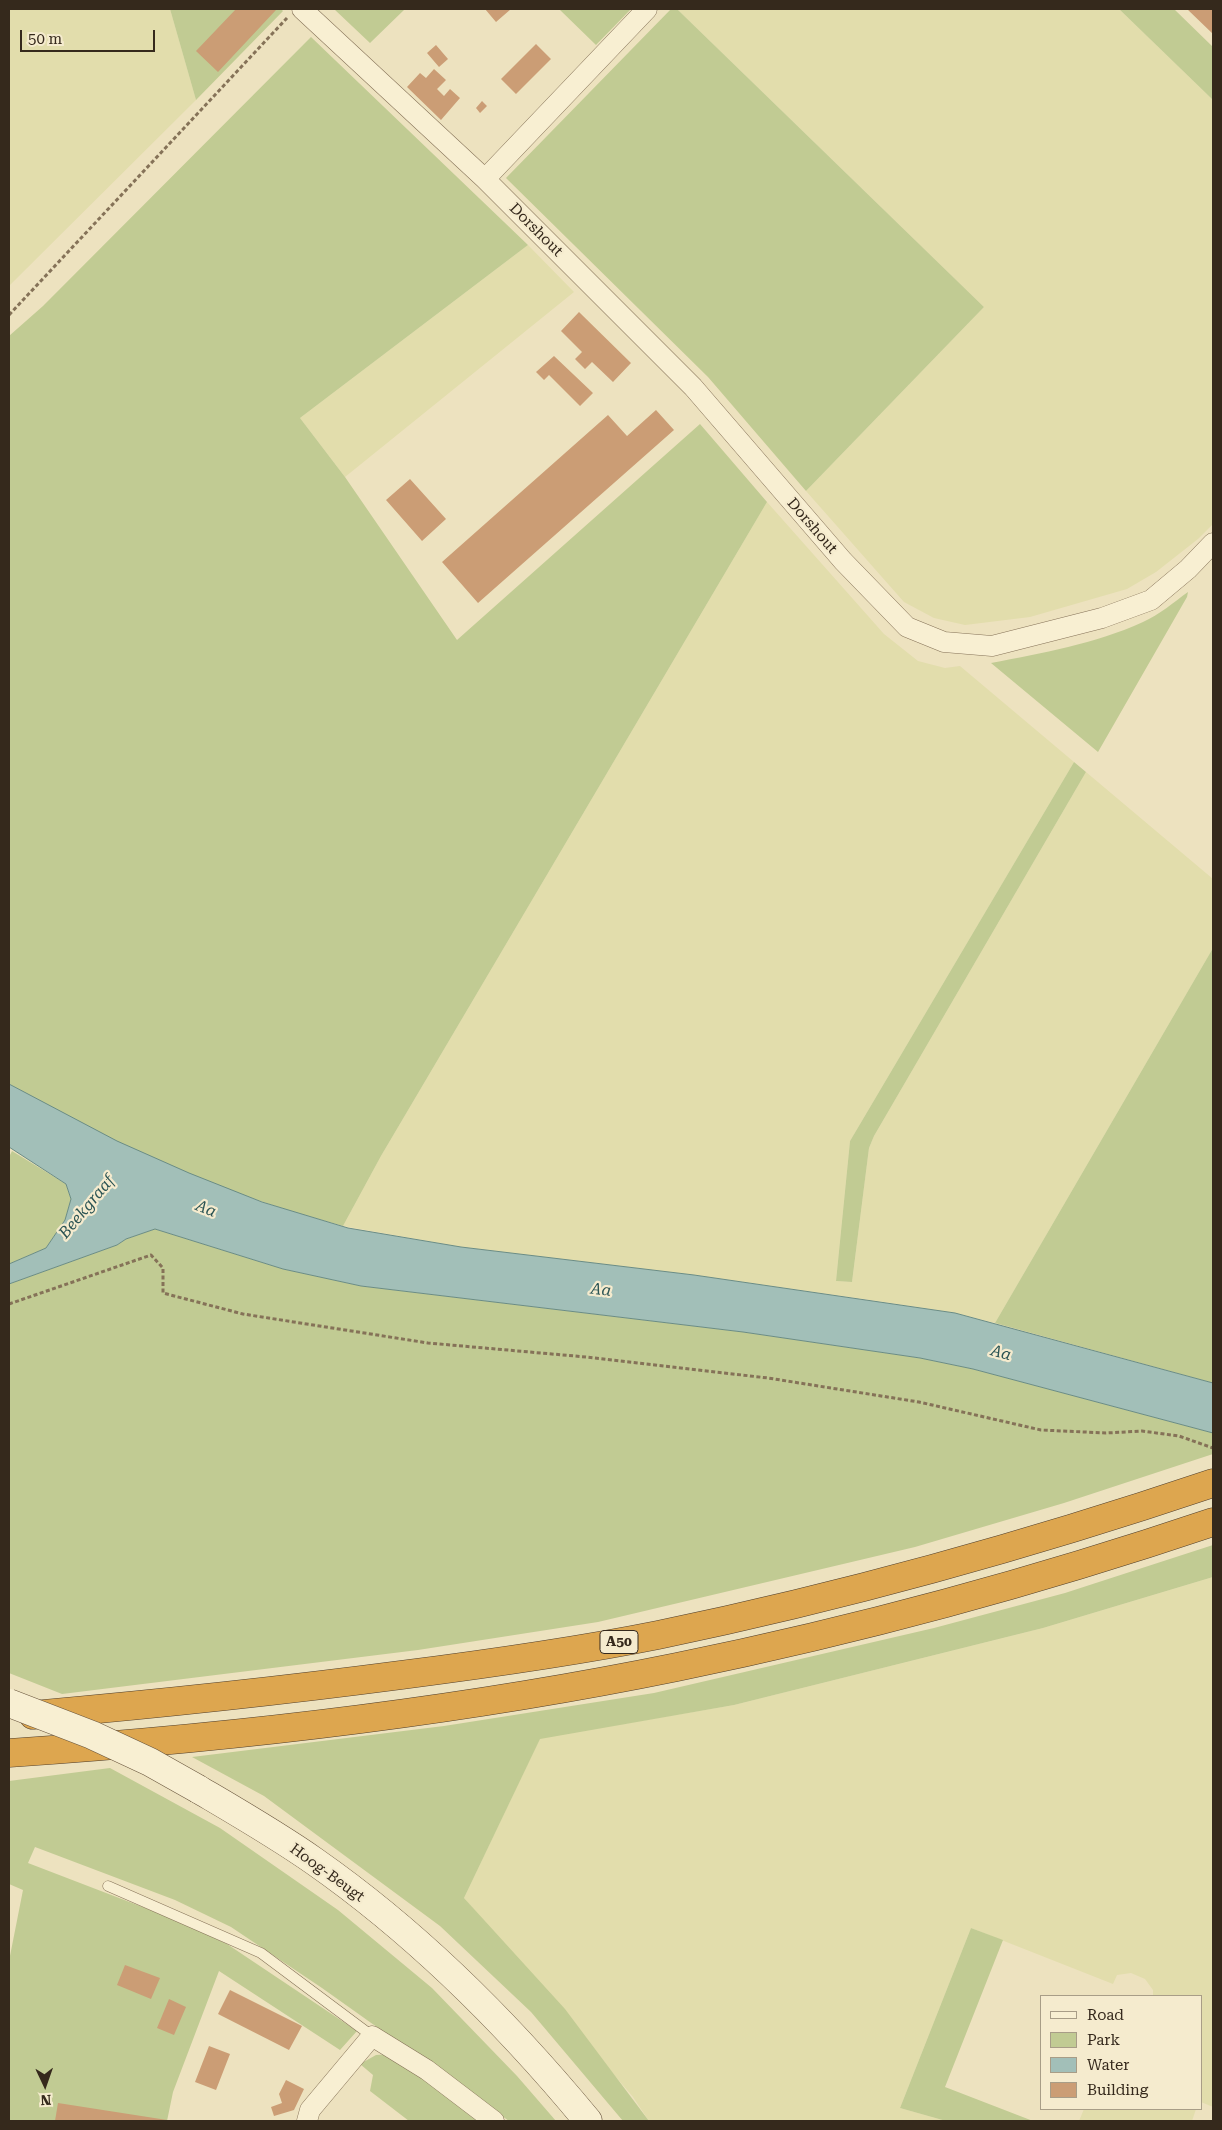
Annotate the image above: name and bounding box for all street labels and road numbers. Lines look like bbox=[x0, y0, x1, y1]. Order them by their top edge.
street label: Dorshout bbox=[506, 200, 566, 260]
street label: Dorshout bbox=[783, 494, 841, 558]
road number: A50 bbox=[600, 1630, 638, 1654]
street label: Hoog-Beugt bbox=[286, 1840, 368, 1906]

